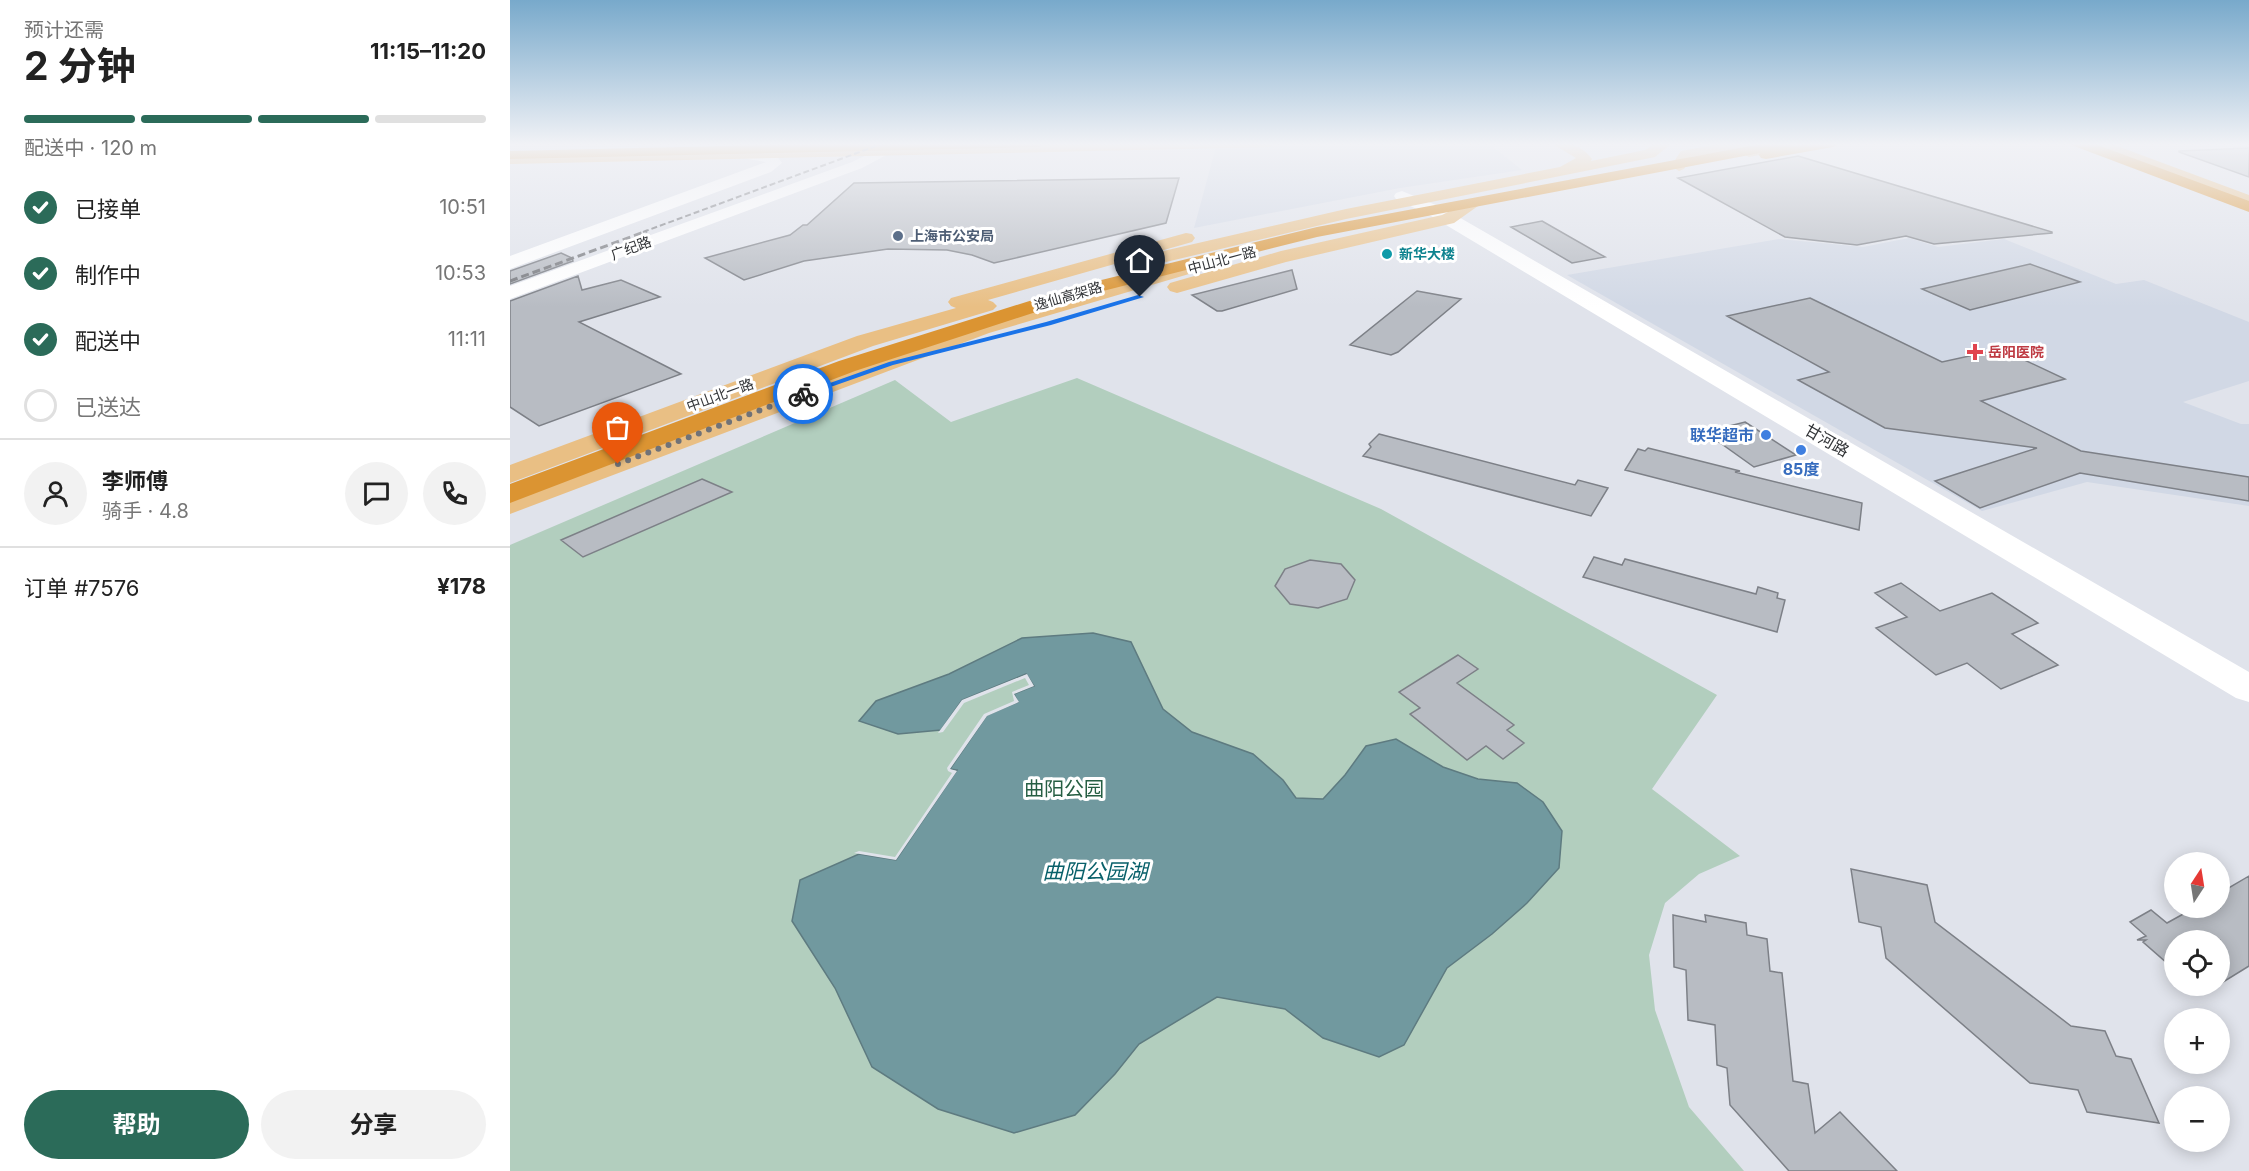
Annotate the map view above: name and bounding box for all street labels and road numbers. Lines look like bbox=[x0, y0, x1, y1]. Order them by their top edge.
street label: 广纪路 bbox=[608, 232, 653, 263]
street label: 中山北一路 bbox=[1186, 242, 1258, 277]
street label: 逸仙高架路 bbox=[1032, 278, 1104, 313]
street label: 中山北一路 bbox=[684, 375, 756, 414]
street label: 甘河路 bbox=[1801, 419, 1853, 461]

